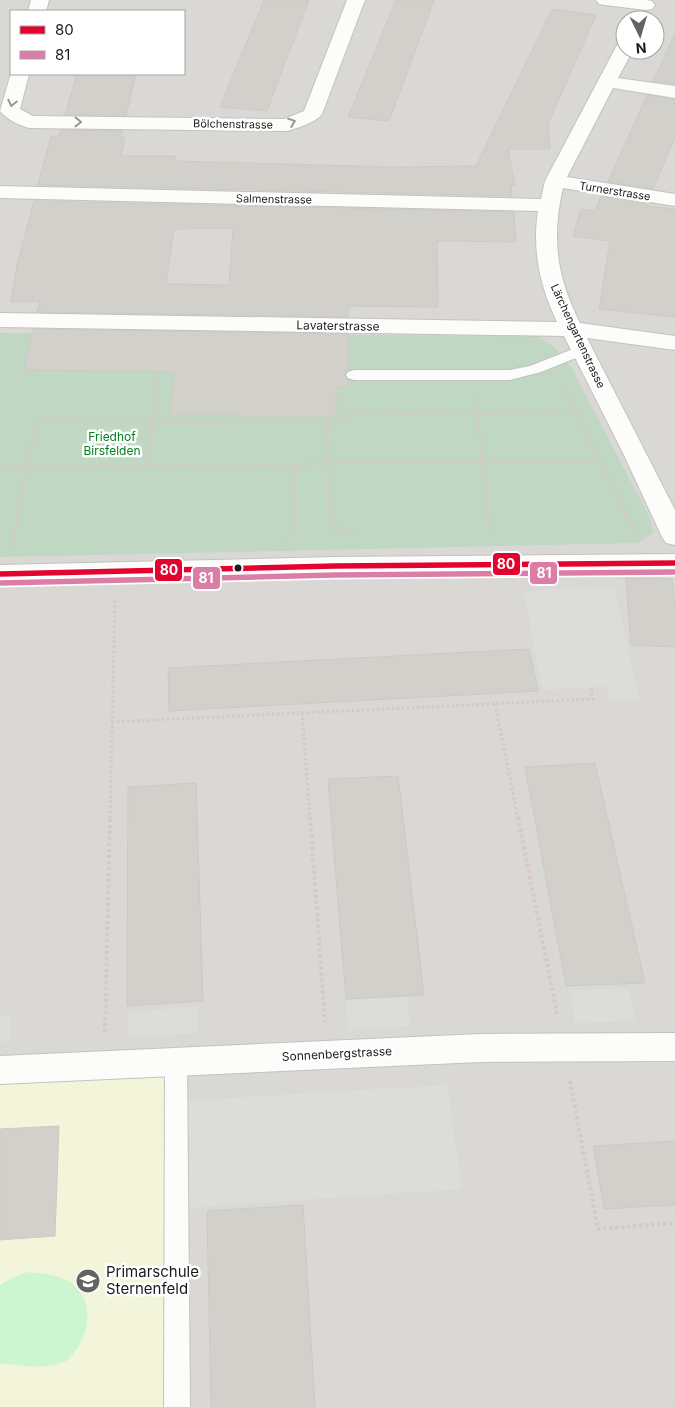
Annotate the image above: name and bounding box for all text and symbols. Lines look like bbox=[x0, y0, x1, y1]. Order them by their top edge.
legend bbox=[10, 10, 185, 75]
north arrow bbox=[615, 10, 665, 60]
text: 80 bbox=[55, 20, 74, 39]
text: N bbox=[635, 40, 647, 57]
text: 81 bbox=[55, 45, 70, 64]
one-way arrow bbox=[7, 99, 18, 107]
street label: Bölchenstrasse bbox=[193, 116, 273, 132]
one-way arrow bbox=[74, 117, 82, 128]
one-way arrow bbox=[287, 118, 296, 128]
street label: Turnerstrasse bbox=[578, 178, 652, 204]
street label: Salmenstrasse bbox=[236, 191, 312, 207]
street label: Lärchengartenstrasse bbox=[548, 282, 608, 390]
street label: Lavaterstrasse bbox=[296, 317, 380, 334]
park label: Friedhof Birsfelden bbox=[83, 429, 141, 458]
line badge: 80 bbox=[492, 552, 521, 576]
text: 80 bbox=[497, 555, 515, 572]
line badge: 80 bbox=[154, 558, 183, 582]
text: 80 bbox=[160, 561, 178, 578]
line badge: 81 bbox=[529, 561, 558, 585]
unlabelled marker bbox=[233, 563, 243, 573]
text: 81 bbox=[536, 564, 552, 581]
line badge: 81 bbox=[192, 566, 221, 590]
text: 81 bbox=[198, 569, 214, 586]
street label: Sonnenbergstrasse bbox=[281, 1043, 392, 1064]
place label: Primarschule Sternenfeld bbox=[106, 1262, 199, 1298]
school or university icon: Primarschule Sternenfeld bbox=[75, 1268, 101, 1294]

